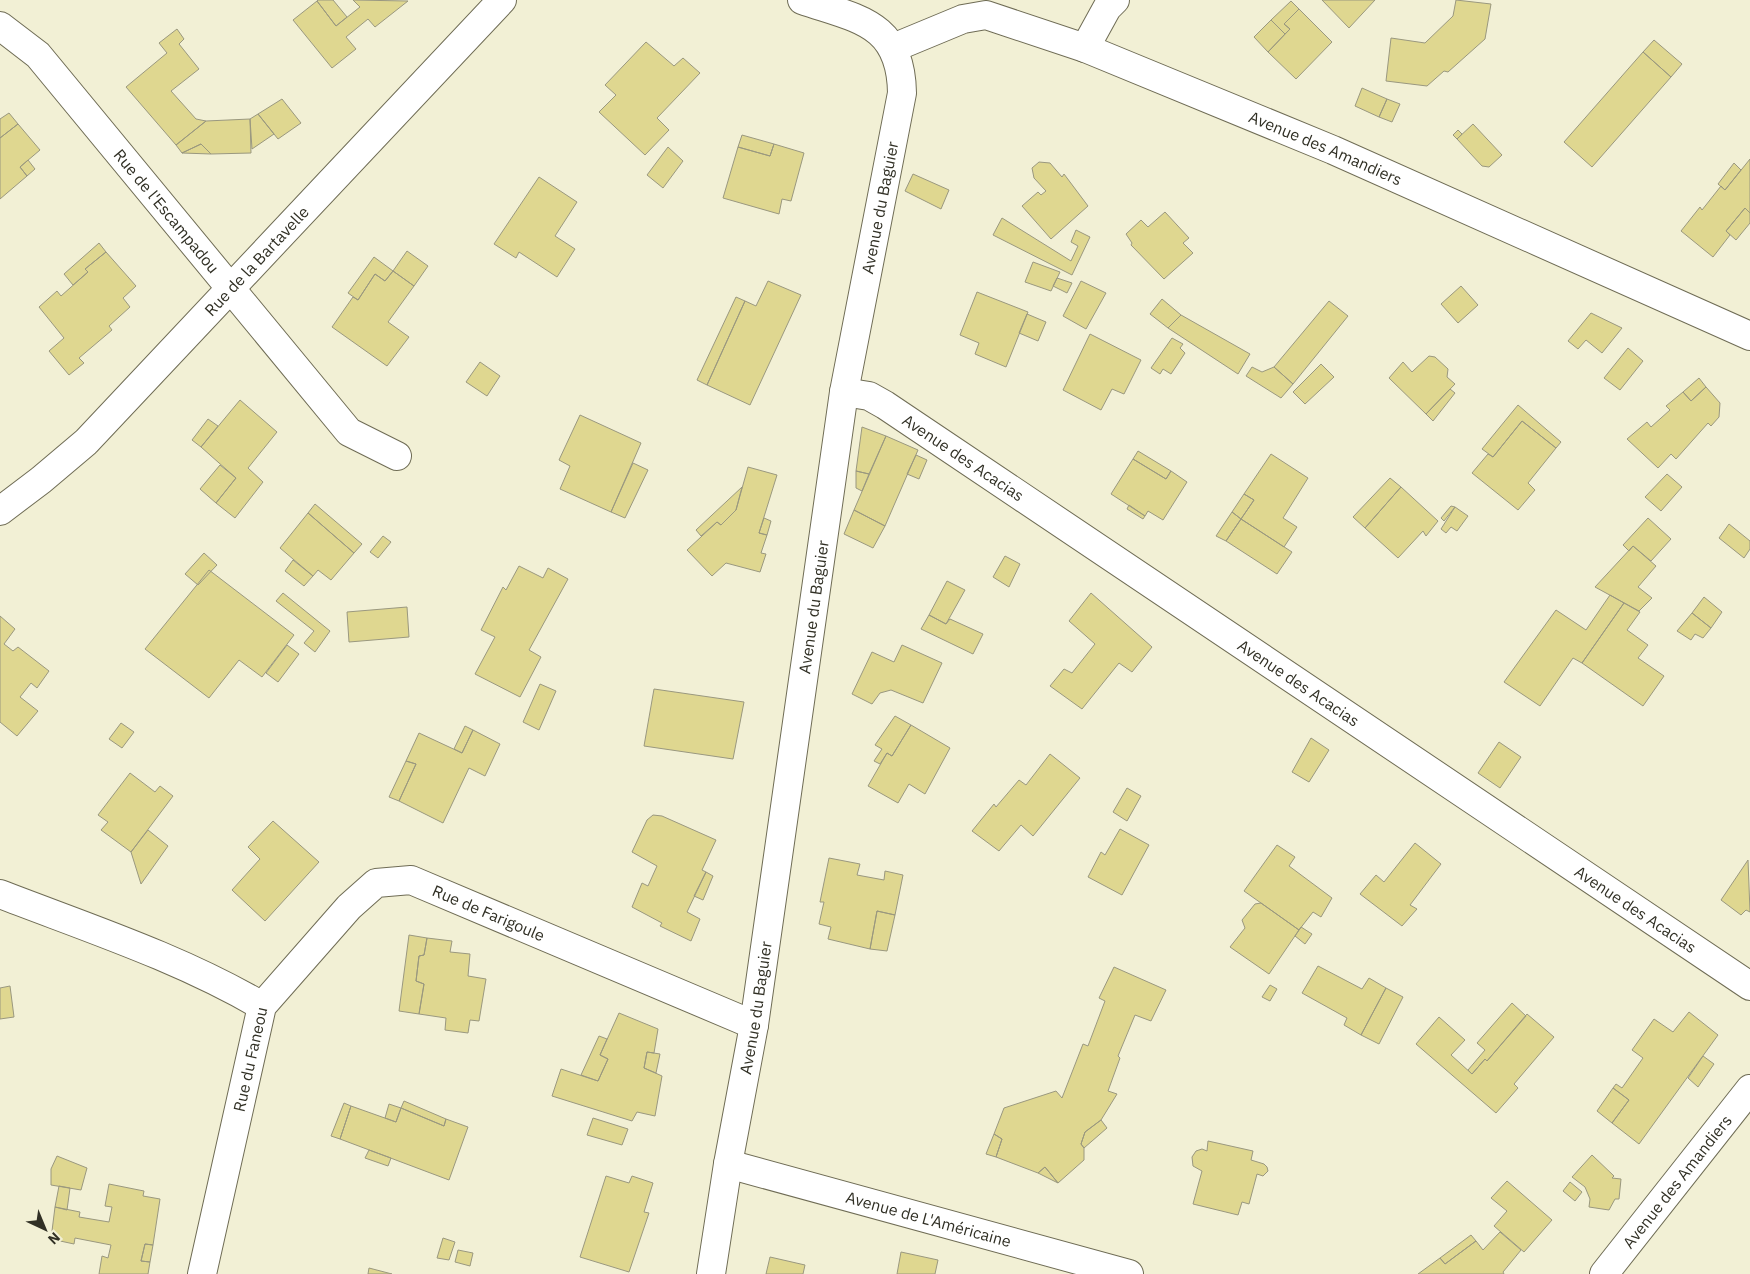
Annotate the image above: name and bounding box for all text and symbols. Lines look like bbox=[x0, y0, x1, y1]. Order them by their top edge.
street label: Avenue des Amandiers bbox=[1246, 107, 1405, 190]
street label: Avenue du Baguier bbox=[857, 139, 902, 275]
street label: Rue de l'Escampadou bbox=[110, 145, 224, 277]
street label: Rue de la Bartavelle bbox=[200, 202, 313, 320]
street label: Avenue des Acacias bbox=[899, 410, 1028, 506]
street label: Avenue du Baguier bbox=[794, 539, 833, 675]
street label: Avenue des Acacias bbox=[1234, 635, 1363, 731]
street label: Avenue des Acacias bbox=[1571, 861, 1700, 957]
street label: Rue de Farigoule bbox=[429, 880, 548, 946]
street label: Avenue du Baguier bbox=[735, 940, 776, 1076]
street label: Rue du Faneou bbox=[229, 1005, 271, 1114]
street label: Avenue des Amandiers bbox=[1618, 1111, 1736, 1252]
street label: Avenue de L'Américaine bbox=[844, 1187, 1014, 1251]
north arrow bbox=[20, 1204, 70, 1254]
text: N bbox=[44, 1228, 64, 1248]

